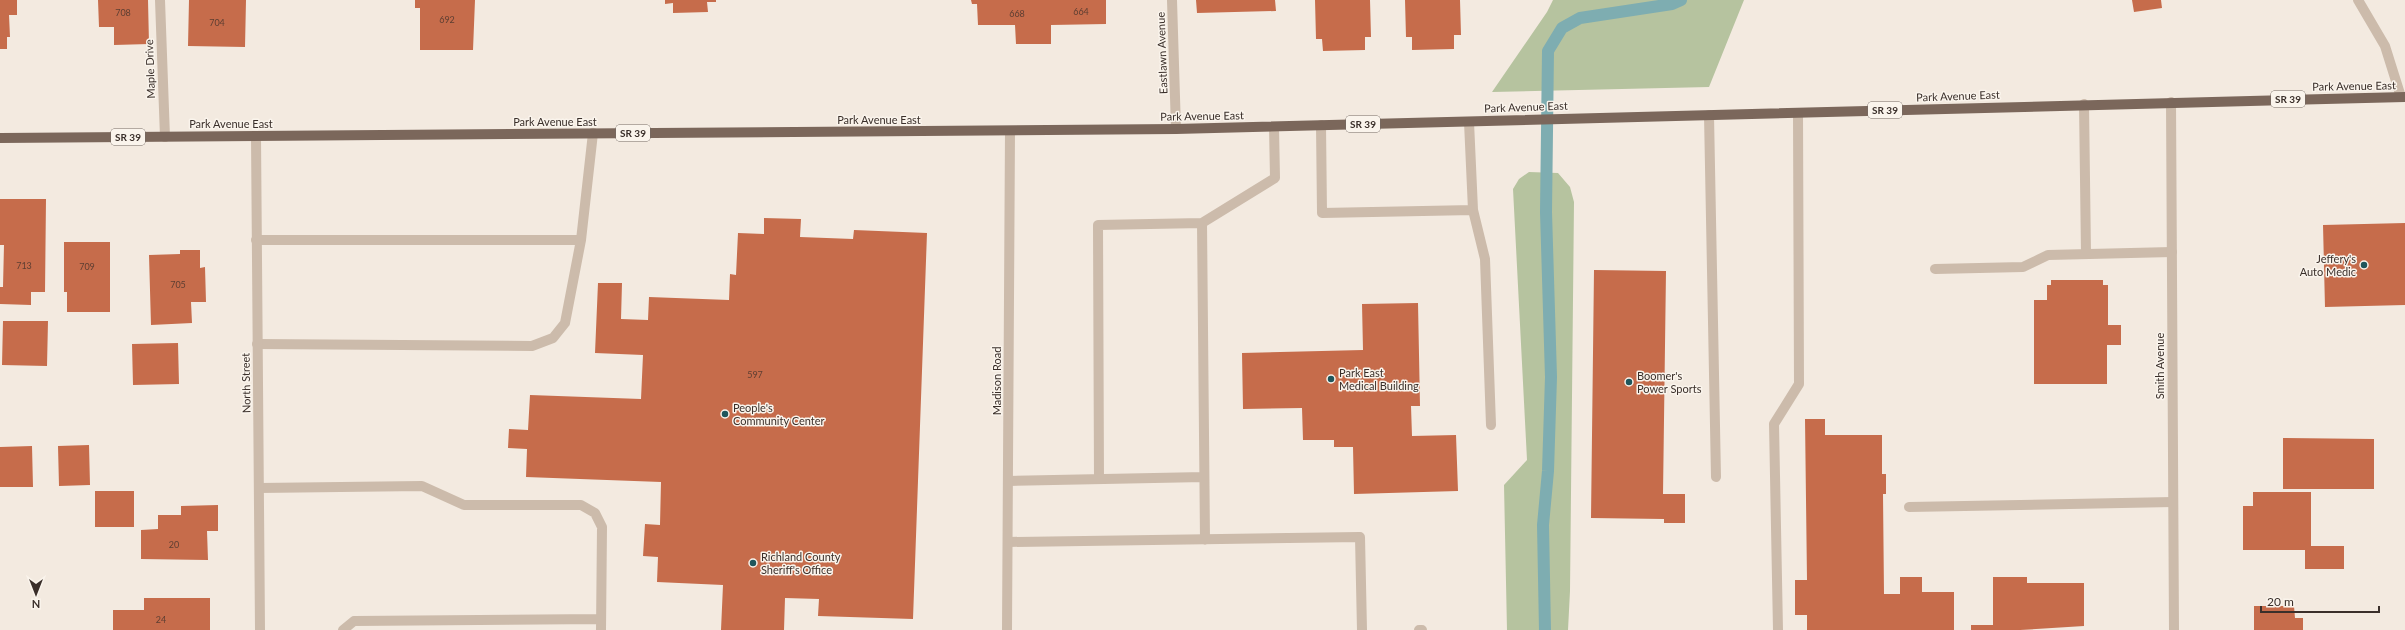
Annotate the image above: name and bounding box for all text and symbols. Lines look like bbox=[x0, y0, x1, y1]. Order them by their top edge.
house number: 664 bbox=[1073, 6, 1089, 17]
house number: 708 bbox=[115, 7, 131, 18]
house number: 668 bbox=[1009, 8, 1025, 19]
street label: Eastlawn Avenue bbox=[1154, 12, 1169, 94]
house number: 692 bbox=[439, 14, 455, 25]
house number: 704 bbox=[209, 17, 225, 28]
street label: Maple Drive bbox=[142, 39, 157, 99]
street label: Park Avenue East bbox=[2312, 78, 2396, 93]
street label: Park Avenue East bbox=[1916, 88, 2000, 103]
road number: SR 39 bbox=[2271, 91, 2305, 107]
street label: Park Avenue East bbox=[1484, 99, 1568, 114]
road number: SR 39 bbox=[1868, 102, 1902, 118]
street label: Park Avenue East bbox=[1160, 108, 1244, 123]
street label: Park Avenue East bbox=[837, 113, 921, 126]
street label: Park Avenue East bbox=[513, 115, 597, 128]
road number: SR 39 bbox=[1346, 116, 1380, 132]
street label: Park Avenue East bbox=[189, 117, 273, 130]
road number: SR 39 bbox=[616, 125, 650, 141]
road number: SR 39 bbox=[111, 129, 145, 145]
place label: Jeffery's Auto Medic bbox=[2300, 252, 2356, 278]
house number: 713 bbox=[16, 260, 32, 271]
marker: Jeffery's Auto Medic bbox=[2359, 260, 2369, 270]
house number: 709 bbox=[79, 261, 95, 272]
house number: 705 bbox=[170, 279, 186, 290]
street label: Smith Avenue bbox=[2153, 333, 2166, 399]
street label: Madison Road bbox=[990, 347, 1003, 415]
street label: North Street bbox=[238, 353, 253, 413]
place label: Park East Medical Building bbox=[1339, 366, 1419, 392]
house number: 597 bbox=[747, 369, 763, 380]
place label: Boomer's Power Sports bbox=[1637, 369, 1702, 395]
marker: Park East Medical Building bbox=[1326, 374, 1336, 384]
marker: Boomer's Power Sports bbox=[1624, 377, 1634, 387]
place label: People's Community Center bbox=[733, 401, 824, 427]
marker: People's Community Center bbox=[720, 409, 730, 419]
house number: 20 bbox=[169, 539, 179, 550]
place label: Richland County Sheriff's Office bbox=[761, 550, 841, 576]
marker: Richland County Sheriff's Office bbox=[748, 558, 758, 568]
north arrow bbox=[16, 574, 56, 614]
scale bar bbox=[2261, 588, 2379, 614]
text: 20 m bbox=[2267, 594, 2294, 609]
text: N bbox=[32, 598, 40, 611]
house number: 24 bbox=[156, 614, 166, 625]

